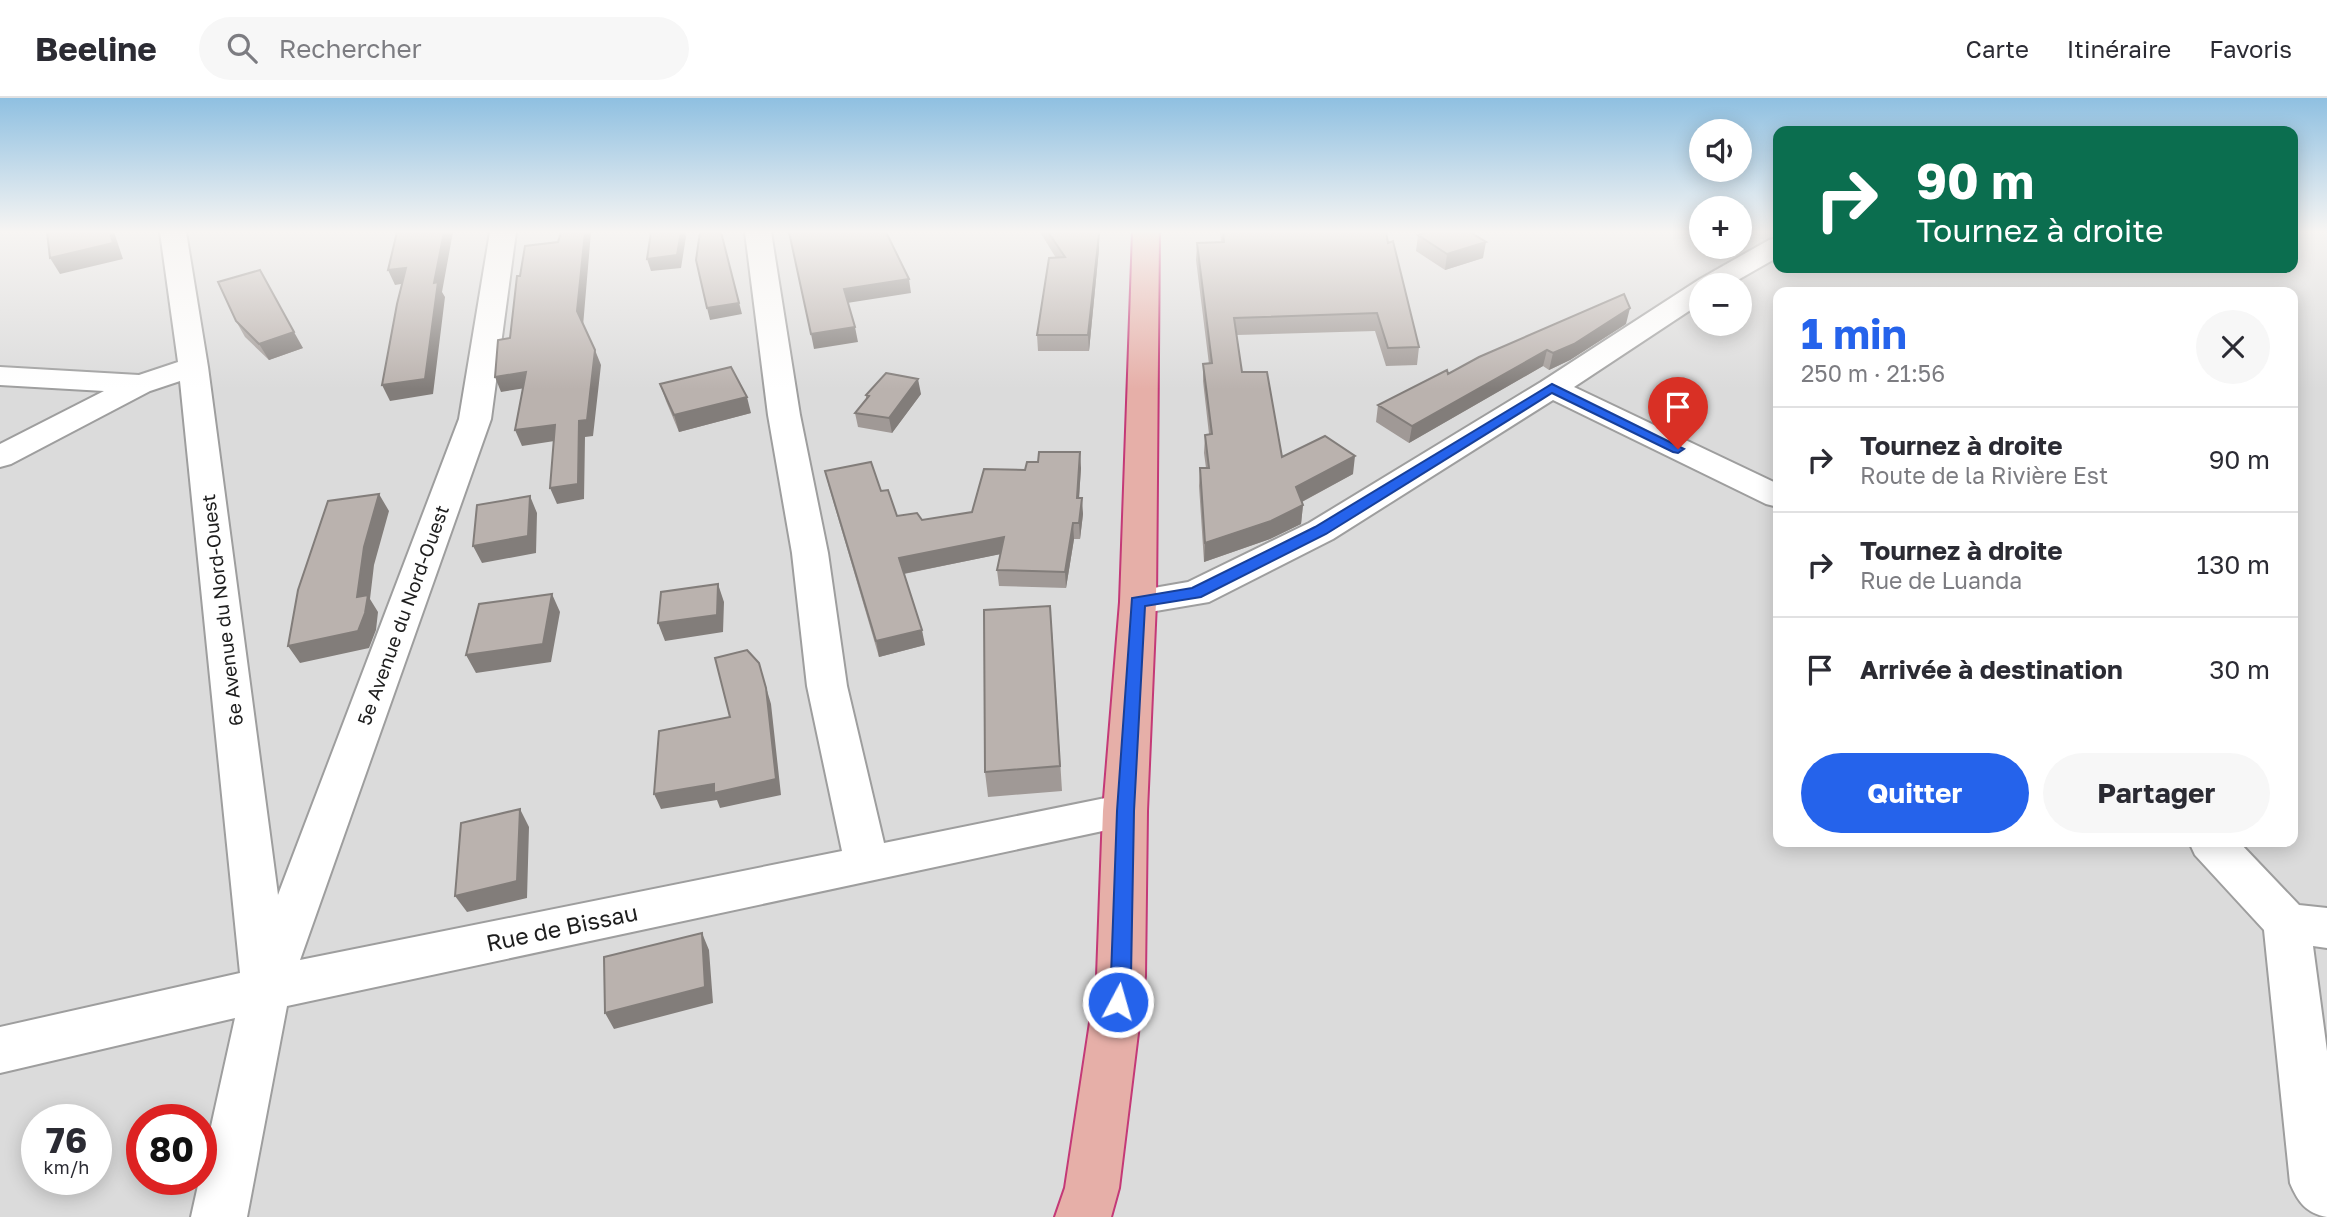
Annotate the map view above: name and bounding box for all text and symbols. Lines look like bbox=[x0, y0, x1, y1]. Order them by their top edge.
search box bbox=[199, 17, 689, 80]
text: Beeline bbox=[35, 29, 157, 68]
icon: search bbox=[223, 29, 261, 67]
text: Rechercher bbox=[279, 33, 422, 64]
text: Carte bbox=[1966, 34, 2029, 63]
text: Itinéraire bbox=[2067, 34, 2171, 63]
text: Favoris bbox=[2209, 34, 2292, 63]
map controls bbox=[1689, 119, 1752, 336]
button: sound bbox=[1689, 119, 1752, 182]
text: 90 m bbox=[1916, 151, 2034, 210]
icon: right bbox=[1801, 154, 1892, 245]
button: + bbox=[1689, 196, 1752, 259]
text: Tournez à droite bbox=[1916, 211, 2164, 249]
button: − bbox=[1689, 273, 1752, 336]
text: 1 min bbox=[1801, 308, 1907, 358]
button: close bbox=[2196, 310, 2270, 384]
text: 250 m · 21:56 bbox=[1801, 359, 1945, 387]
pin bbox=[1648, 377, 1708, 449]
icon: arrive bbox=[1659, 388, 1697, 426]
text: Tournez à droite bbox=[1860, 430, 2063, 461]
icon: right bbox=[1801, 441, 1839, 479]
text: 90 m bbox=[2209, 444, 2270, 475]
text: Route de la Rivière Est bbox=[1860, 461, 2108, 489]
street label: 6e Avenue du Nord-Ouest bbox=[196, 493, 247, 727]
street label: 5e Avenue du Nord-Ouest bbox=[352, 502, 453, 728]
text: Tournez à droite bbox=[1860, 535, 2063, 566]
icon: right bbox=[1801, 546, 1839, 584]
text: 130 m bbox=[2197, 549, 2270, 580]
text: Rue de Luanda bbox=[1860, 566, 2022, 594]
icon: arrive bbox=[1801, 651, 1839, 689]
text: Arrivée à destination bbox=[1860, 654, 2123, 685]
text: 30 m bbox=[2209, 654, 2270, 685]
button: Quitter bbox=[1801, 753, 2029, 833]
button: Partager bbox=[2043, 753, 2270, 833]
street label: Rue de Bissau bbox=[483, 897, 640, 957]
position arrow bbox=[1081, 965, 1155, 1039]
speed limit sign: 80 bbox=[126, 1104, 217, 1195]
text: 76 bbox=[46, 1119, 87, 1161]
text: km/h bbox=[44, 1156, 89, 1178]

